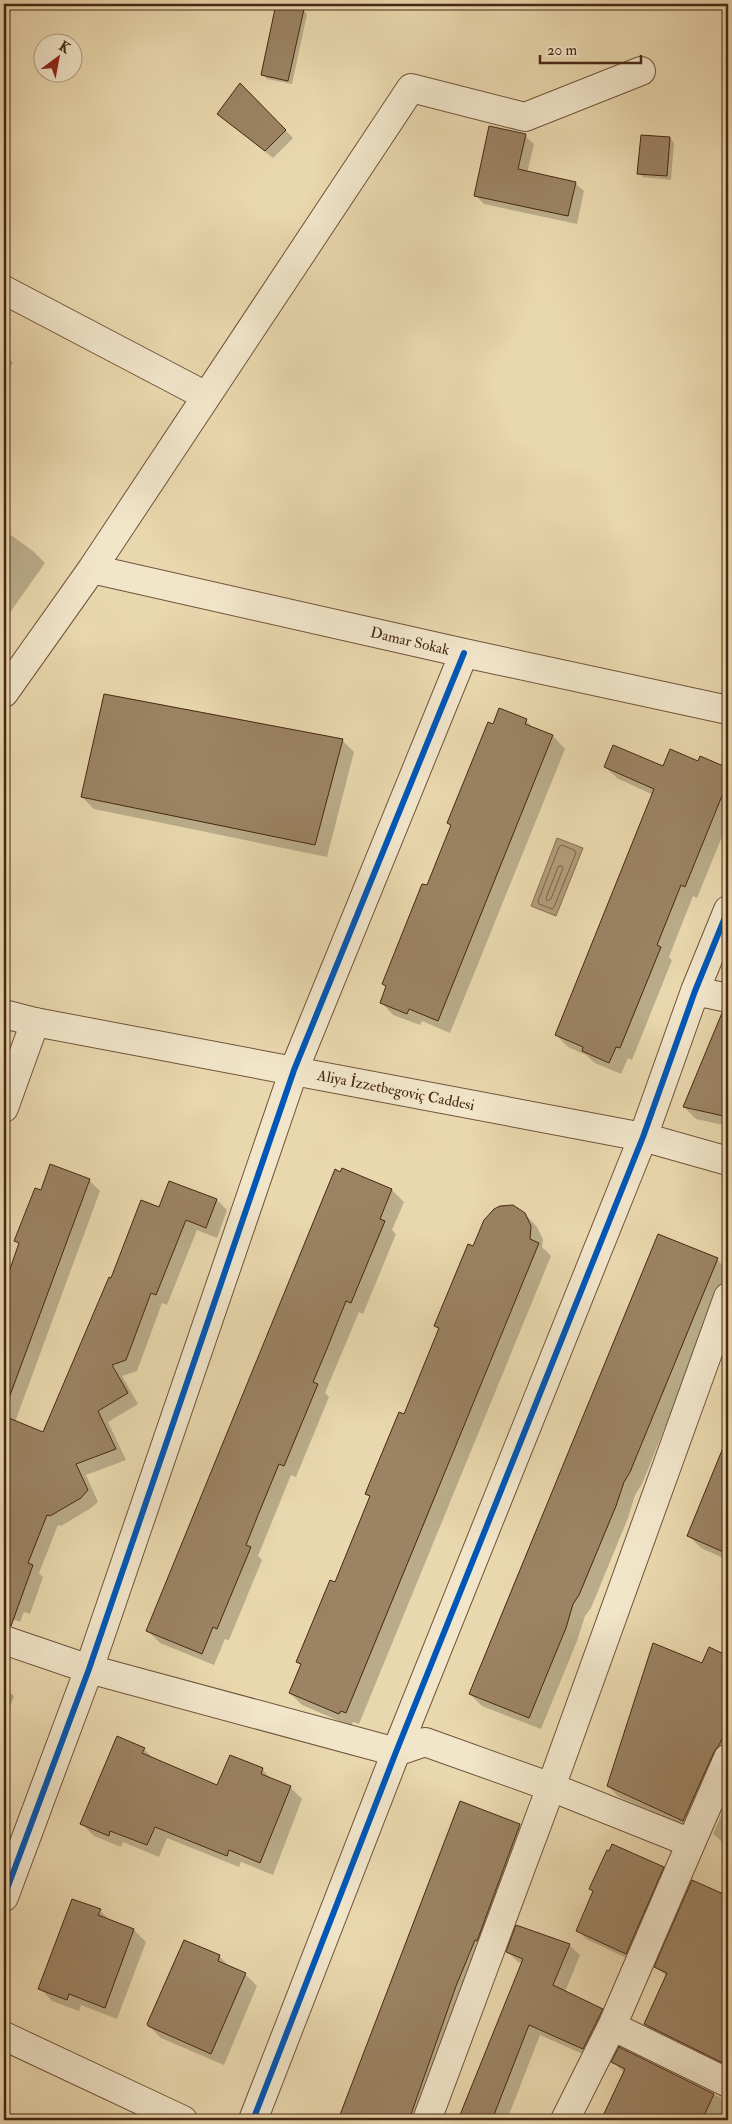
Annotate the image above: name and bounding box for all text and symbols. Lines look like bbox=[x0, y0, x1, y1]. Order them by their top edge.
north arrow bbox=[32, 32, 82, 82]
scale bar bbox=[540, 32, 641, 64]
text: K bbox=[56, 38, 74, 58]
text: 20 m bbox=[547, 41, 577, 60]
street label: Damar Sokak bbox=[368, 623, 451, 660]
street label: Aliya İzzetbegoviç Caddesi bbox=[315, 1065, 476, 1115]

